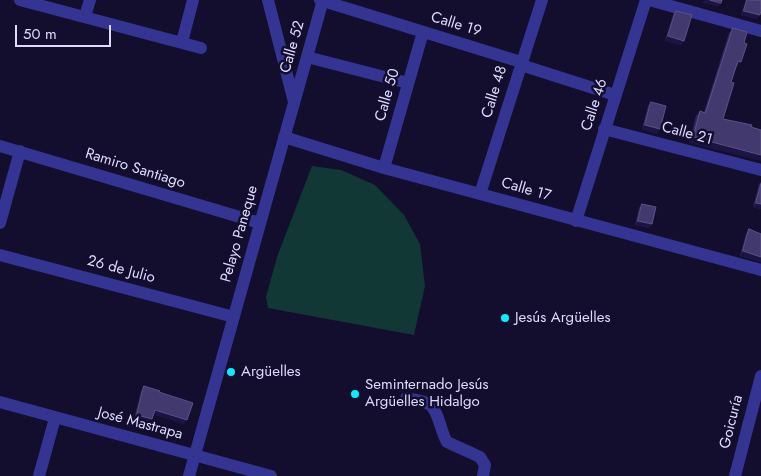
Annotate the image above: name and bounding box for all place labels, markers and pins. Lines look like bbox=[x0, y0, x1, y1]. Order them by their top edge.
place label: Jesús Argüelles bbox=[515, 309, 610, 327]
marker: Jesús Argüelles bbox=[499, 312, 511, 324]
place label: Argüelles bbox=[241, 363, 301, 381]
marker: Argüelles bbox=[225, 366, 237, 378]
place label: Seminternado Jesús Argüelles Hidalgo bbox=[365, 376, 489, 411]
marker: Seminternado Jesús Argüelles Hidalgo bbox=[349, 388, 361, 400]

